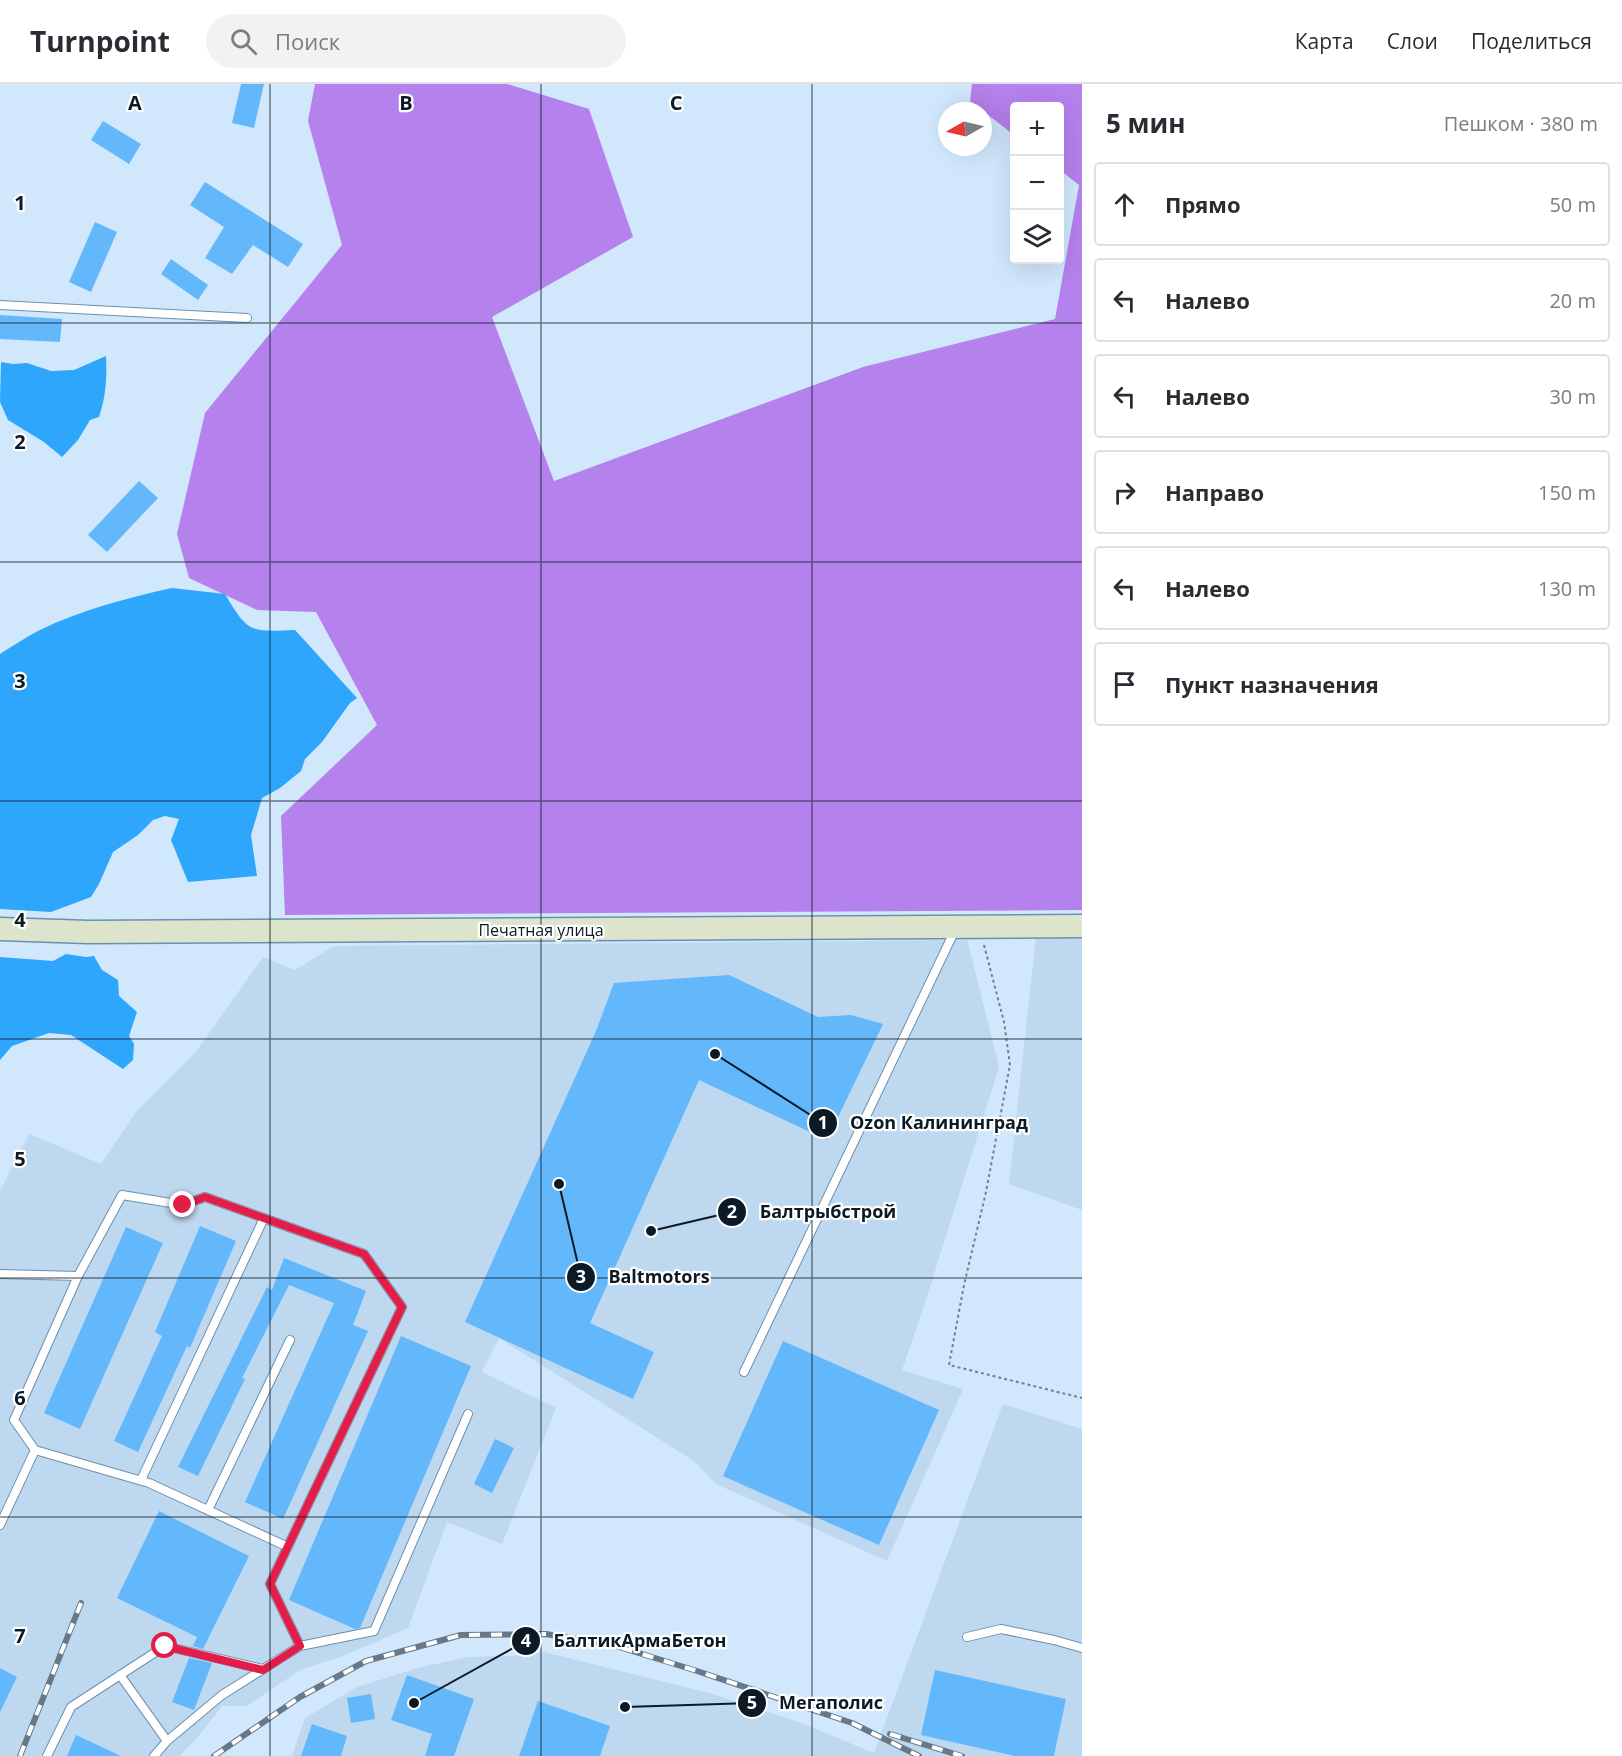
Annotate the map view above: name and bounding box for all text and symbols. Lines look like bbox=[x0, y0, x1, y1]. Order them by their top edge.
search box bbox=[206, 14, 626, 68]
text: Turnpoint bbox=[30, 22, 170, 60]
icon: search bbox=[227, 25, 260, 58]
text: Поиск bbox=[275, 26, 340, 56]
text: Карта bbox=[1295, 27, 1354, 55]
text: Слои bbox=[1387, 27, 1438, 55]
text: Поделиться bbox=[1471, 27, 1592, 55]
text: A bbox=[128, 89, 142, 116]
text: B bbox=[399, 89, 413, 116]
text: C bbox=[670, 89, 683, 116]
north arrow bbox=[938, 102, 992, 156]
map controls bbox=[1010, 102, 1064, 264]
button: + bbox=[1010, 102, 1064, 156]
text: 5 мин bbox=[1106, 105, 1186, 141]
text: Пешком · 380 m bbox=[1444, 110, 1598, 137]
button: − bbox=[1010, 156, 1064, 210]
icon: ahead bbox=[1108, 188, 1141, 221]
text: 1 bbox=[14, 189, 26, 216]
text: Прямо bbox=[1165, 189, 1241, 219]
text: 50 m bbox=[1549, 191, 1596, 218]
button: layers bbox=[1010, 210, 1064, 264]
icon: left bbox=[1108, 284, 1141, 317]
text: Налево bbox=[1165, 285, 1250, 315]
text: 20 m bbox=[1549, 287, 1596, 314]
icon: left bbox=[1108, 380, 1141, 413]
text: Налево bbox=[1165, 381, 1250, 411]
text: 30 m bbox=[1549, 383, 1596, 410]
text: 2 bbox=[14, 428, 26, 455]
icon: right bbox=[1108, 476, 1141, 509]
text: Направо bbox=[1165, 477, 1264, 507]
text: 150 m bbox=[1538, 479, 1596, 506]
icon: left bbox=[1108, 572, 1141, 605]
text: Налево bbox=[1165, 573, 1250, 603]
text: 130 m bbox=[1538, 575, 1596, 602]
text: 3 bbox=[14, 667, 26, 694]
icon: arrive bbox=[1108, 668, 1141, 701]
text: Пункт назначения bbox=[1165, 669, 1379, 699]
text: 4 bbox=[14, 906, 26, 933]
street label: Печатная улица bbox=[478, 919, 604, 941]
callout: Ozon Калининград bbox=[808, 1105, 1040, 1141]
text: 1 bbox=[818, 1110, 828, 1134]
text: Ozon Калининград bbox=[850, 1110, 1028, 1134]
text: 5 bbox=[14, 1145, 26, 1172]
route end bbox=[169, 1191, 195, 1217]
callout: Балтрыбстрой bbox=[717, 1194, 908, 1230]
text: 2 bbox=[727, 1199, 737, 1223]
text: Балтрыбстрой bbox=[760, 1199, 896, 1223]
callout: Baltmotors bbox=[566, 1259, 721, 1295]
text: 3 bbox=[576, 1264, 586, 1288]
text: Baltmotors bbox=[608, 1264, 710, 1288]
text: 6 bbox=[14, 1384, 26, 1411]
text: 7 bbox=[14, 1622, 26, 1649]
callout: БалтикАрмаБетон bbox=[511, 1623, 738, 1659]
text: 4 bbox=[521, 1628, 531, 1652]
text: БалтикАрмаБетон bbox=[553, 1628, 727, 1652]
route start bbox=[151, 1632, 177, 1658]
callout: Мегаполис bbox=[737, 1685, 895, 1721]
text: 5 bbox=[747, 1690, 757, 1714]
text: Мегаполис bbox=[779, 1690, 883, 1714]

